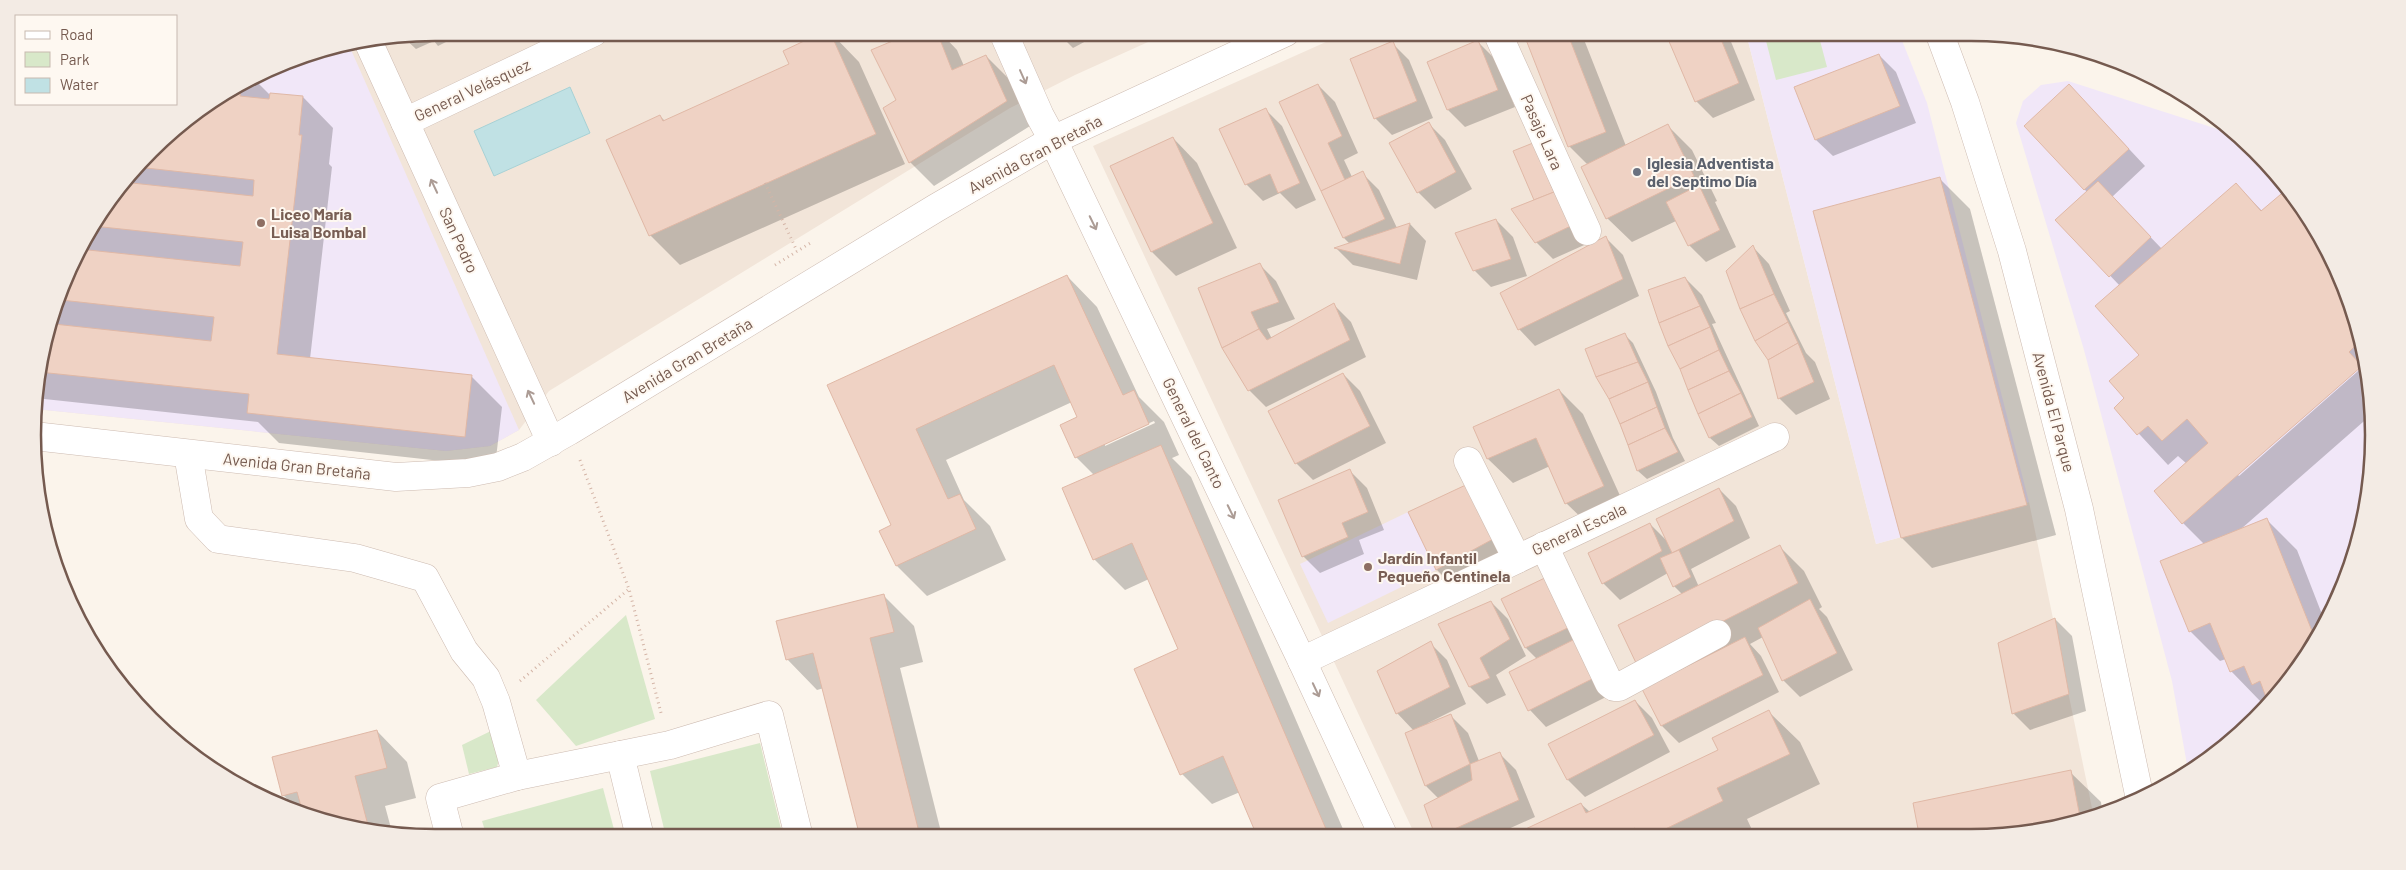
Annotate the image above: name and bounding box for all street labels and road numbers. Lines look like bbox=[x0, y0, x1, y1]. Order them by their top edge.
street label: General Velásquez bbox=[411, 54, 533, 125]
street label: Pasaje Lara bbox=[1517, 91, 1567, 172]
street label: Avenida Gran Bretaña bbox=[965, 110, 1105, 197]
street label: San Pedro bbox=[436, 204, 483, 276]
street label: Avenida Gran Bretaña bbox=[618, 313, 755, 406]
street label: Avenida El Parque bbox=[2029, 350, 2080, 474]
street label: General del Canto bbox=[1159, 374, 1230, 491]
street label: Avenida Gran Bretaña bbox=[222, 448, 372, 483]
street label: General Escala bbox=[1529, 498, 1629, 559]

